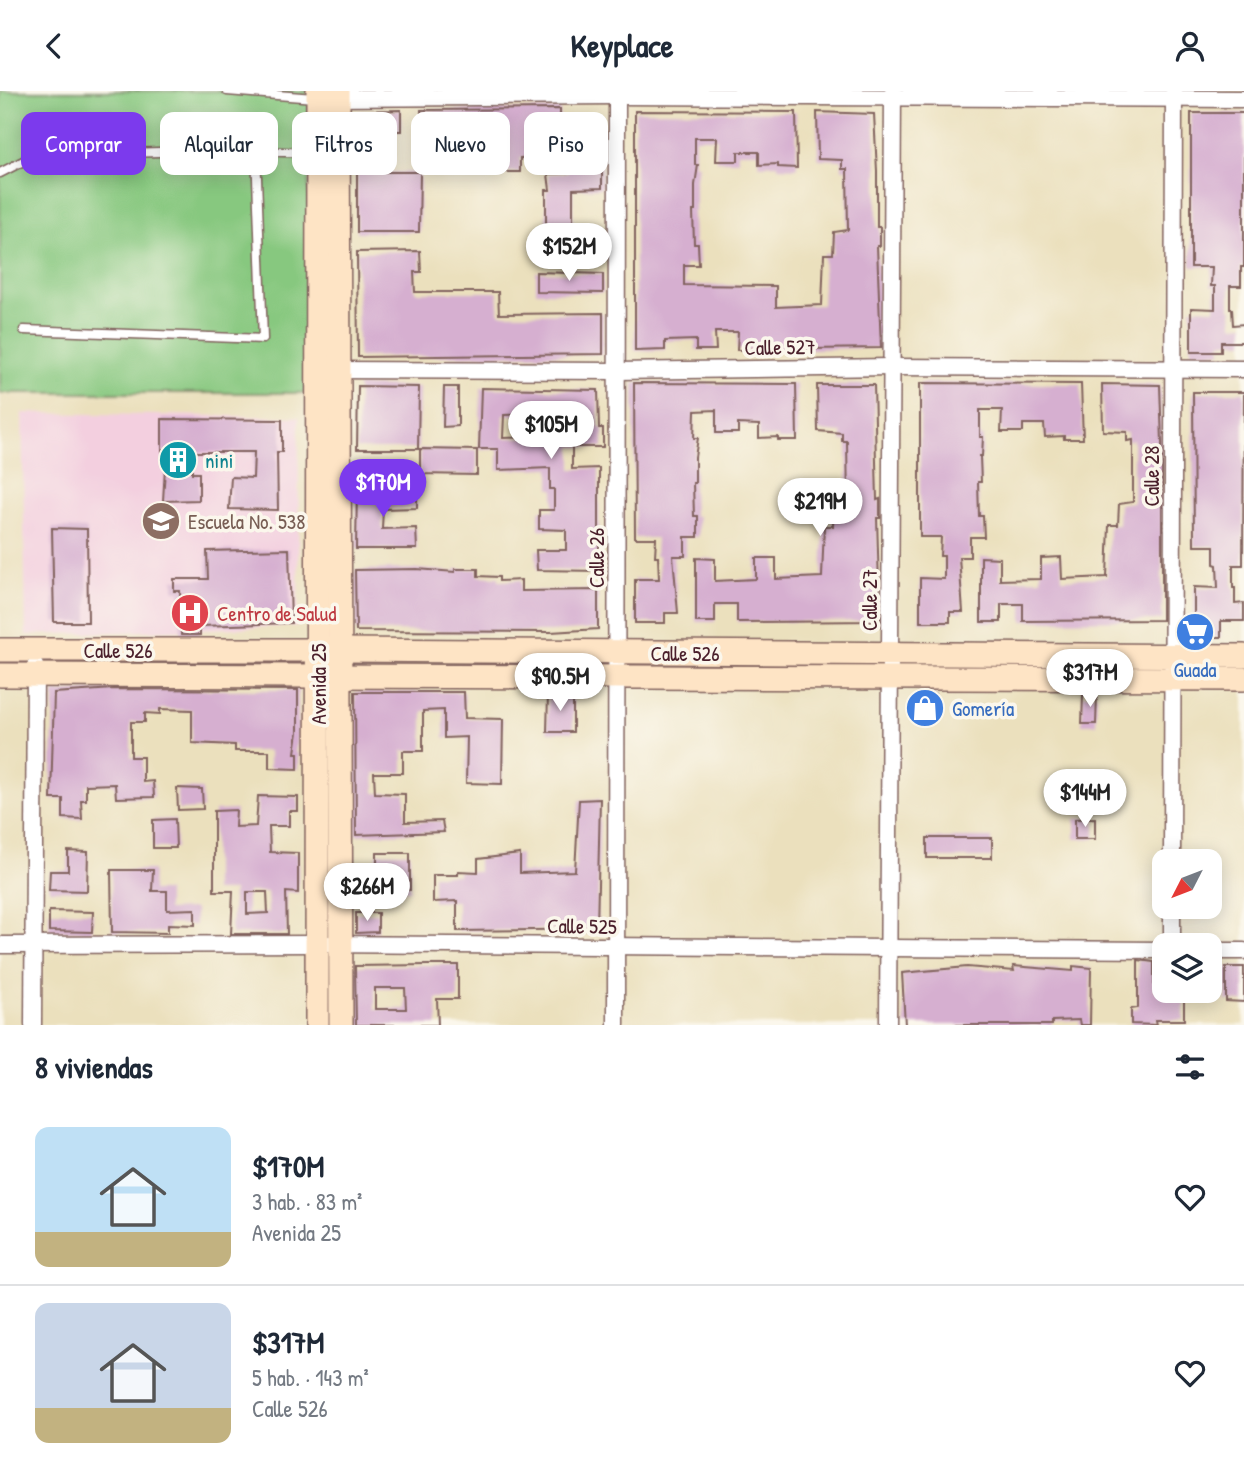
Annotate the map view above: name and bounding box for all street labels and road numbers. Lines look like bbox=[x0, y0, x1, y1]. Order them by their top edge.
street label: Calle 527 bbox=[744, 332, 816, 362]
street label: Calle 28 bbox=[1137, 446, 1166, 506]
street label: Calle 26 bbox=[582, 528, 611, 588]
street label: Calle 27 bbox=[855, 569, 884, 631]
street label: Calle 526 bbox=[83, 636, 153, 665]
street label: Calle 526 bbox=[650, 639, 720, 668]
street label: Avenida 25 bbox=[304, 643, 333, 725]
street label: Calle 525 bbox=[547, 911, 617, 941]

